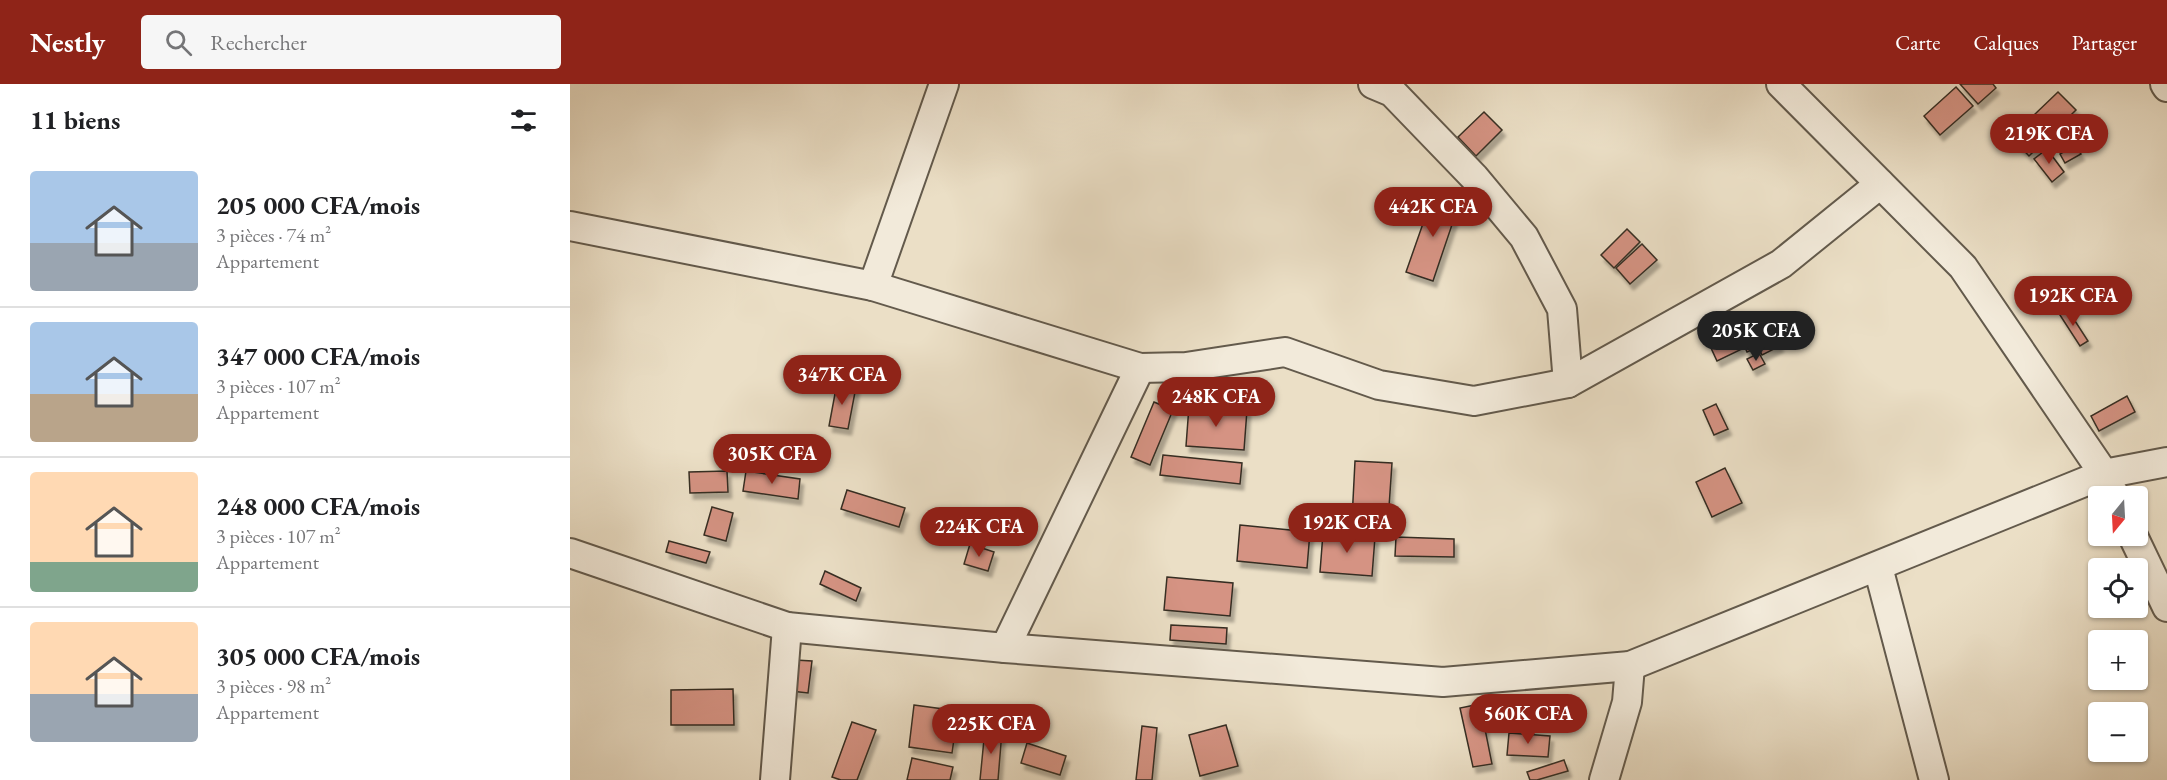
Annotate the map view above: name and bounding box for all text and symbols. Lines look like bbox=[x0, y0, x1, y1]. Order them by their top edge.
search box bbox=[141, 15, 561, 69]
text: Nestly bbox=[30, 24, 105, 60]
icon: search bbox=[162, 26, 195, 59]
text: Rechercher bbox=[210, 28, 307, 57]
text: Carte bbox=[1895, 29, 1940, 56]
text: Calques bbox=[1973, 29, 2039, 56]
text: Partager bbox=[2072, 29, 2137, 56]
text: 11 biens bbox=[30, 103, 120, 137]
icon: filters bbox=[507, 104, 540, 137]
pin: 219K CFA bbox=[1987, 114, 2111, 165]
text: 219K CFA bbox=[2004, 120, 2094, 146]
pin: 442K CFA bbox=[1371, 187, 1495, 238]
text: 205 000 CFA/mois bbox=[216, 188, 420, 222]
text: 442K CFA bbox=[1388, 193, 1478, 219]
icon: home bbox=[78, 195, 150, 267]
text: 3 pièces · 74 m² bbox=[216, 222, 331, 248]
text: Appartement bbox=[216, 248, 319, 274]
pin: 192K CFA bbox=[2011, 276, 2135, 327]
text: 192K CFA bbox=[2028, 282, 2118, 308]
pin: 205K CFA bbox=[1694, 311, 1818, 362]
text: 205K CFA bbox=[1711, 317, 1801, 343]
text: 347 000 CFA/mois bbox=[216, 339, 420, 373]
icon: home bbox=[78, 346, 150, 418]
pin: 347K CFA bbox=[780, 355, 904, 406]
text: 347K CFA bbox=[797, 361, 887, 387]
text: 3 pièces · 107 m² bbox=[216, 373, 341, 399]
pin: 248K CFA bbox=[1154, 377, 1278, 428]
text: 248K CFA bbox=[1171, 383, 1261, 409]
text: Appartement bbox=[216, 399, 319, 425]
pin: 305K CFA bbox=[710, 434, 834, 485]
text: 305K CFA bbox=[727, 440, 817, 466]
north arrow bbox=[2088, 486, 2148, 546]
map controls bbox=[2088, 486, 2148, 762]
text: 248 000 CFA/mois bbox=[216, 489, 420, 523]
icon: home bbox=[78, 496, 150, 568]
pin: 192K CFA bbox=[1285, 503, 1409, 554]
pin: 224K CFA bbox=[917, 507, 1041, 558]
text: 192K CFA bbox=[1302, 509, 1392, 535]
text: 224K CFA bbox=[934, 513, 1024, 539]
text: 3 pièces · 107 m² bbox=[216, 523, 341, 549]
text: Appartement bbox=[216, 549, 319, 575]
button: locate bbox=[2088, 558, 2148, 618]
button: + bbox=[2088, 630, 2148, 690]
text: 305 000 CFA/mois bbox=[216, 639, 420, 673]
icon: home bbox=[78, 646, 150, 718]
text: 3 pièces · 98 m² bbox=[216, 673, 331, 699]
pin: 560K CFA bbox=[1466, 694, 1590, 745]
text: Appartement bbox=[216, 699, 319, 725]
text: 560K CFA bbox=[1483, 700, 1573, 726]
button: − bbox=[2088, 702, 2148, 762]
pin: 225K CFA bbox=[929, 704, 1053, 755]
text: 225K CFA bbox=[946, 710, 1036, 736]

